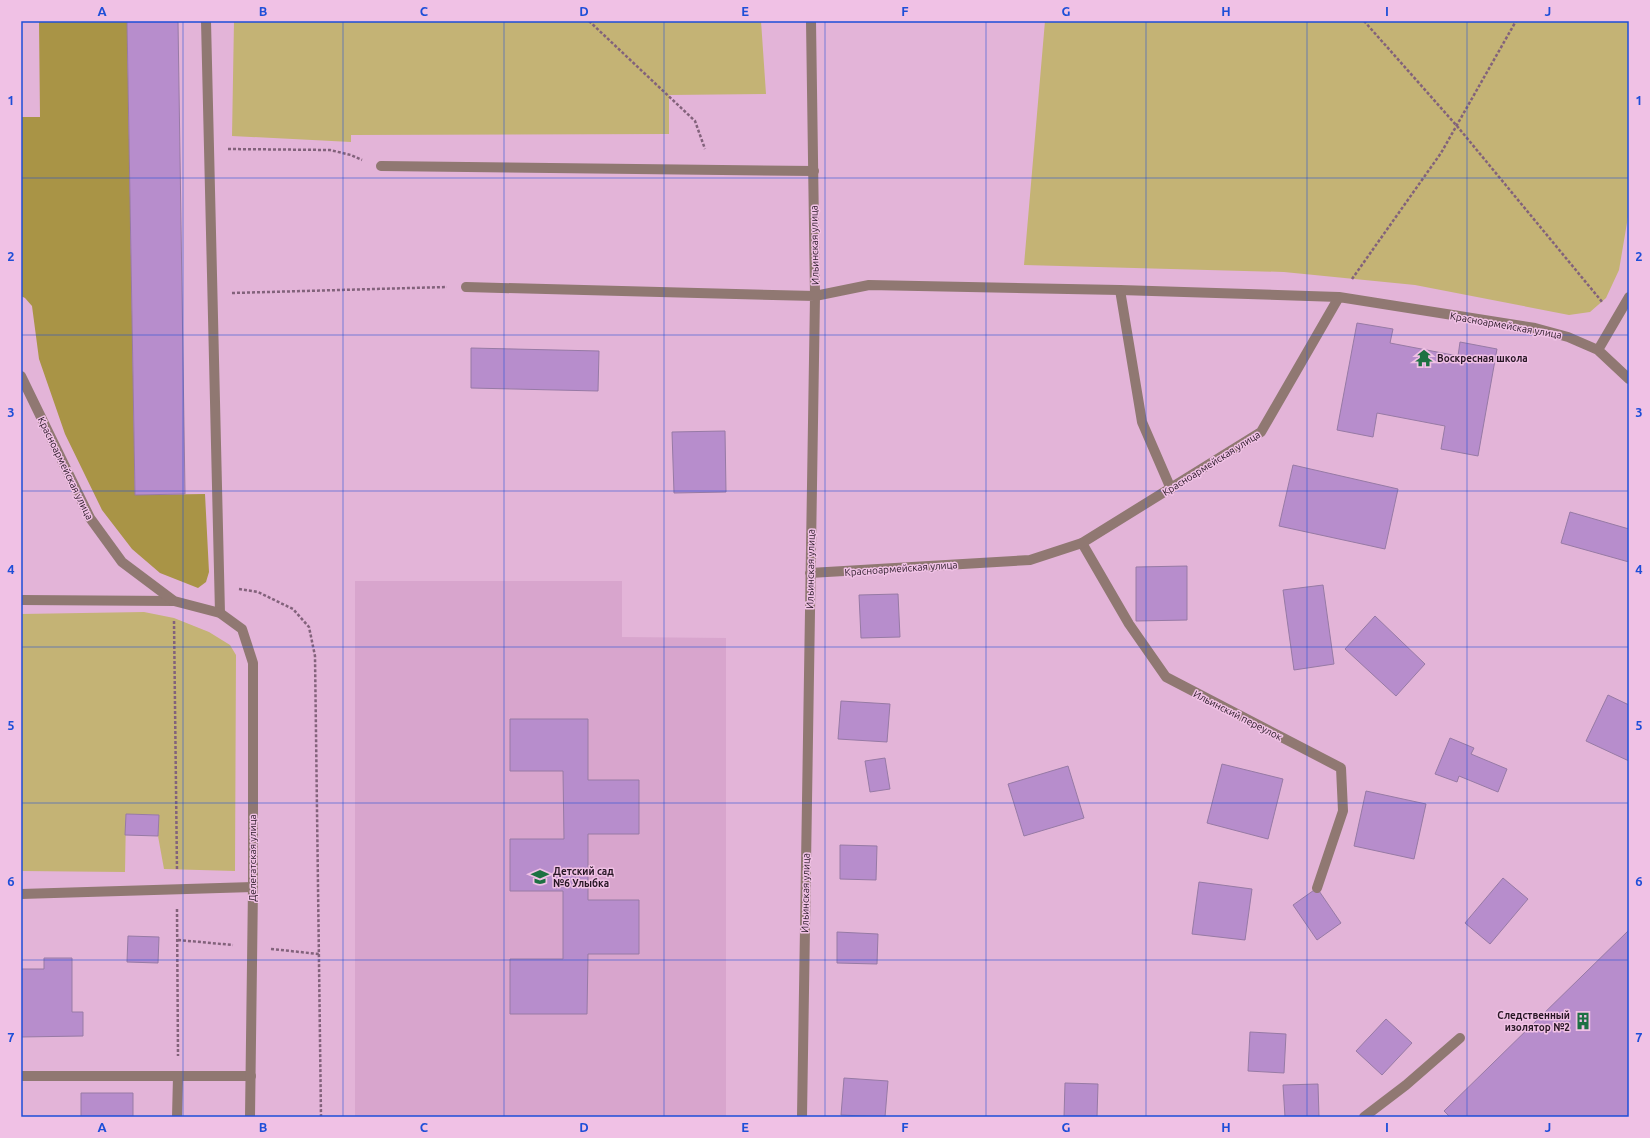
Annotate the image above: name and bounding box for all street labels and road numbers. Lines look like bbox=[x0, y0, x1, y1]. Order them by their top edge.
street label: Ильинская улица bbox=[808, 205, 821, 285]
street label: Красноармейская улица bbox=[1449, 310, 1563, 341]
street label: Красноармейская улица bbox=[36, 415, 95, 521]
street label: Красноармейская улица bbox=[1160, 429, 1262, 498]
street label: Ильинская улица bbox=[804, 529, 817, 609]
street label: Красноармейская улица bbox=[844, 559, 958, 578]
street label: Ильинский переулок bbox=[1192, 688, 1284, 743]
street label: Делегатская улица bbox=[247, 814, 258, 902]
street label: Ильинская улица bbox=[799, 853, 812, 933]

